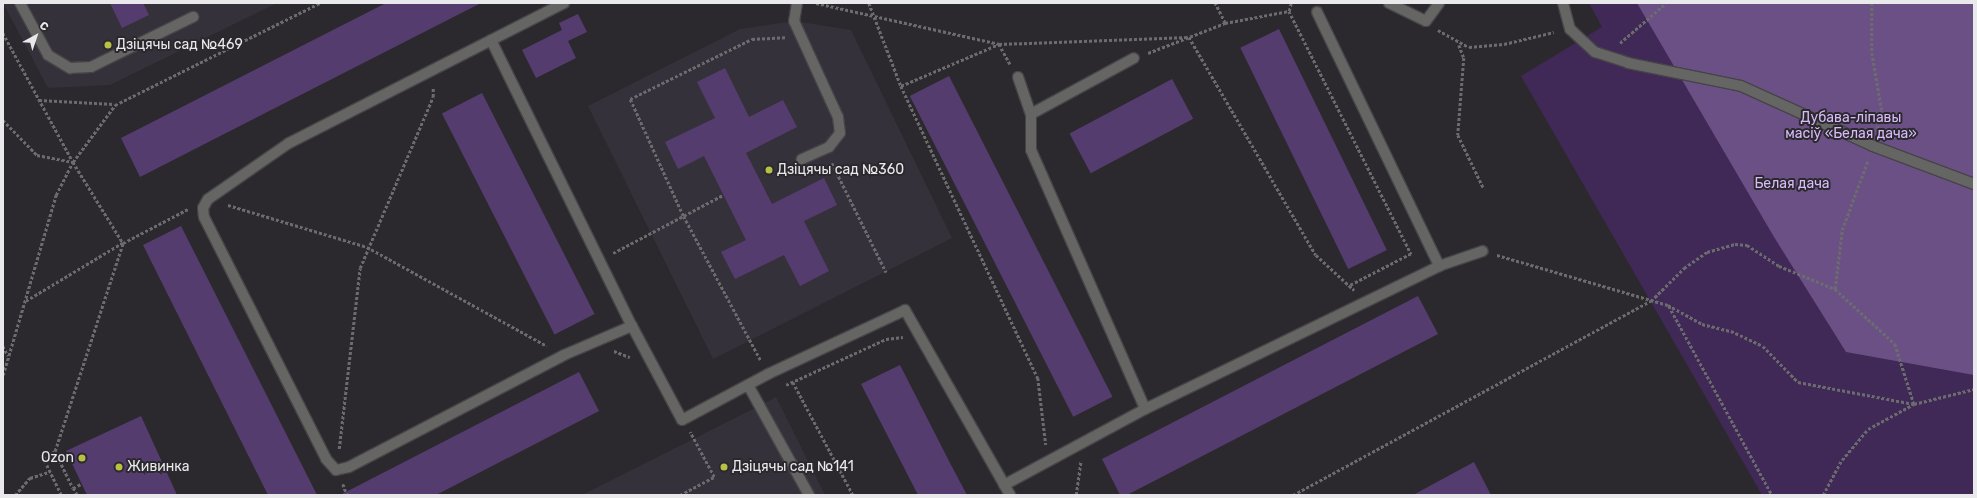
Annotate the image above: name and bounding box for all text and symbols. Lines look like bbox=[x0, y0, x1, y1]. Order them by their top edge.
north arrow bbox=[16, 16, 56, 56]
text: С bbox=[37, 19, 51, 34]
place label: Дзіцячы сад №469 bbox=[116, 37, 243, 53]
marker: Дзіцячы сад №469 bbox=[103, 40, 113, 50]
park label: Дубава-ліпавы масіў «Белая дача» bbox=[1785, 110, 1917, 142]
place label: Дзіцячы сад №360 bbox=[777, 162, 904, 178]
marker: Дзіцячы сад №360 bbox=[764, 165, 774, 175]
park label: Белая дача bbox=[1754, 176, 1830, 192]
place label: Ozon bbox=[41, 450, 74, 466]
marker: Ozon bbox=[77, 453, 87, 463]
place label: Живинка bbox=[127, 459, 190, 475]
place label: Дзіцячы сад №141 bbox=[732, 459, 854, 475]
marker: Живинка bbox=[114, 462, 124, 472]
marker: Дзіцячы сад №141 bbox=[719, 462, 729, 472]

